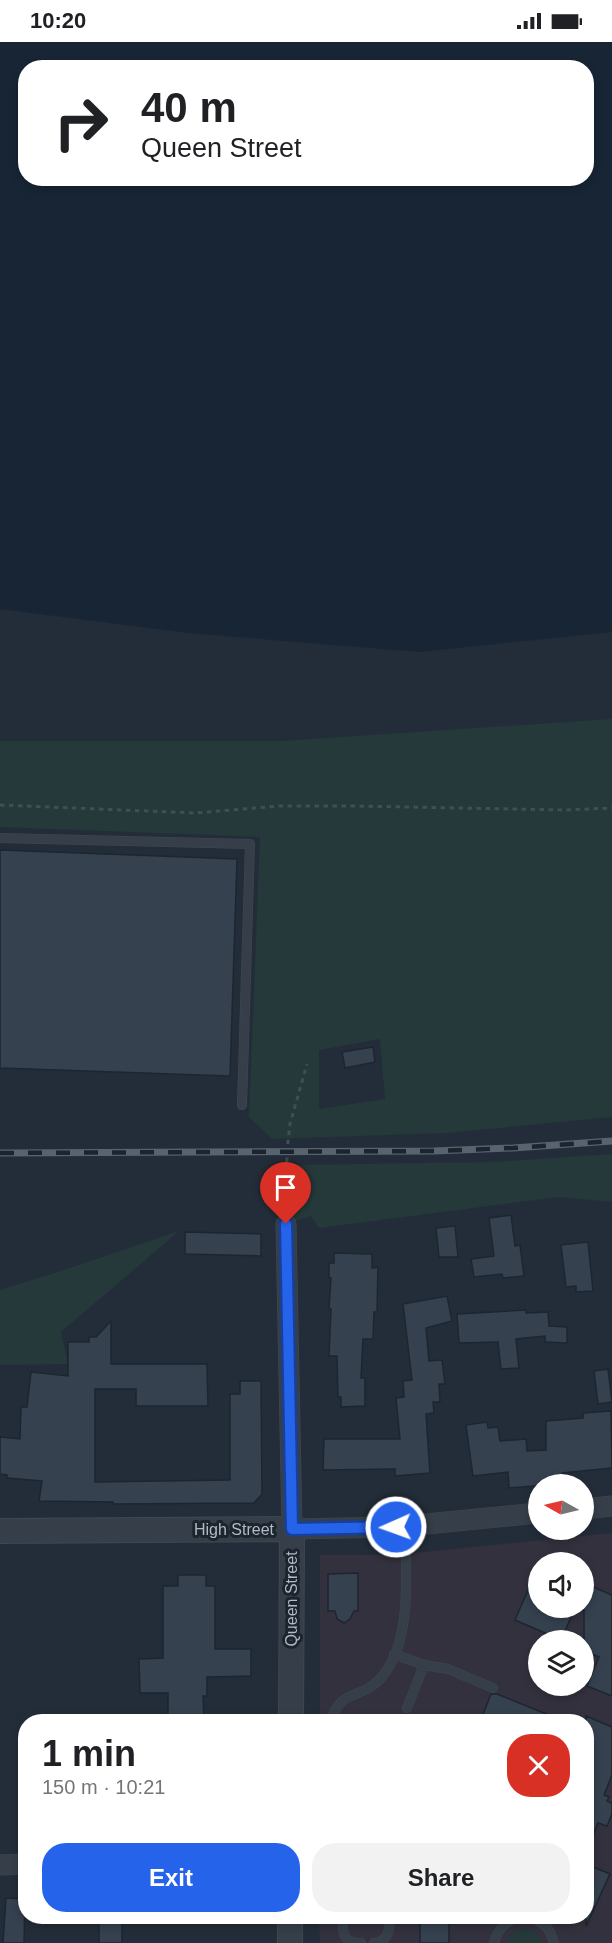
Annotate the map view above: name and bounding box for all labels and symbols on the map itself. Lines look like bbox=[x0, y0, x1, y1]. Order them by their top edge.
pin bbox=[260, 1162, 311, 1224]
north arrow bbox=[528, 1474, 594, 1540]
position arrow bbox=[364, 1495, 428, 1559]
street label: High Street bbox=[194, 1521, 275, 1538]
street label: Queen Street bbox=[283, 1551, 300, 1647]

